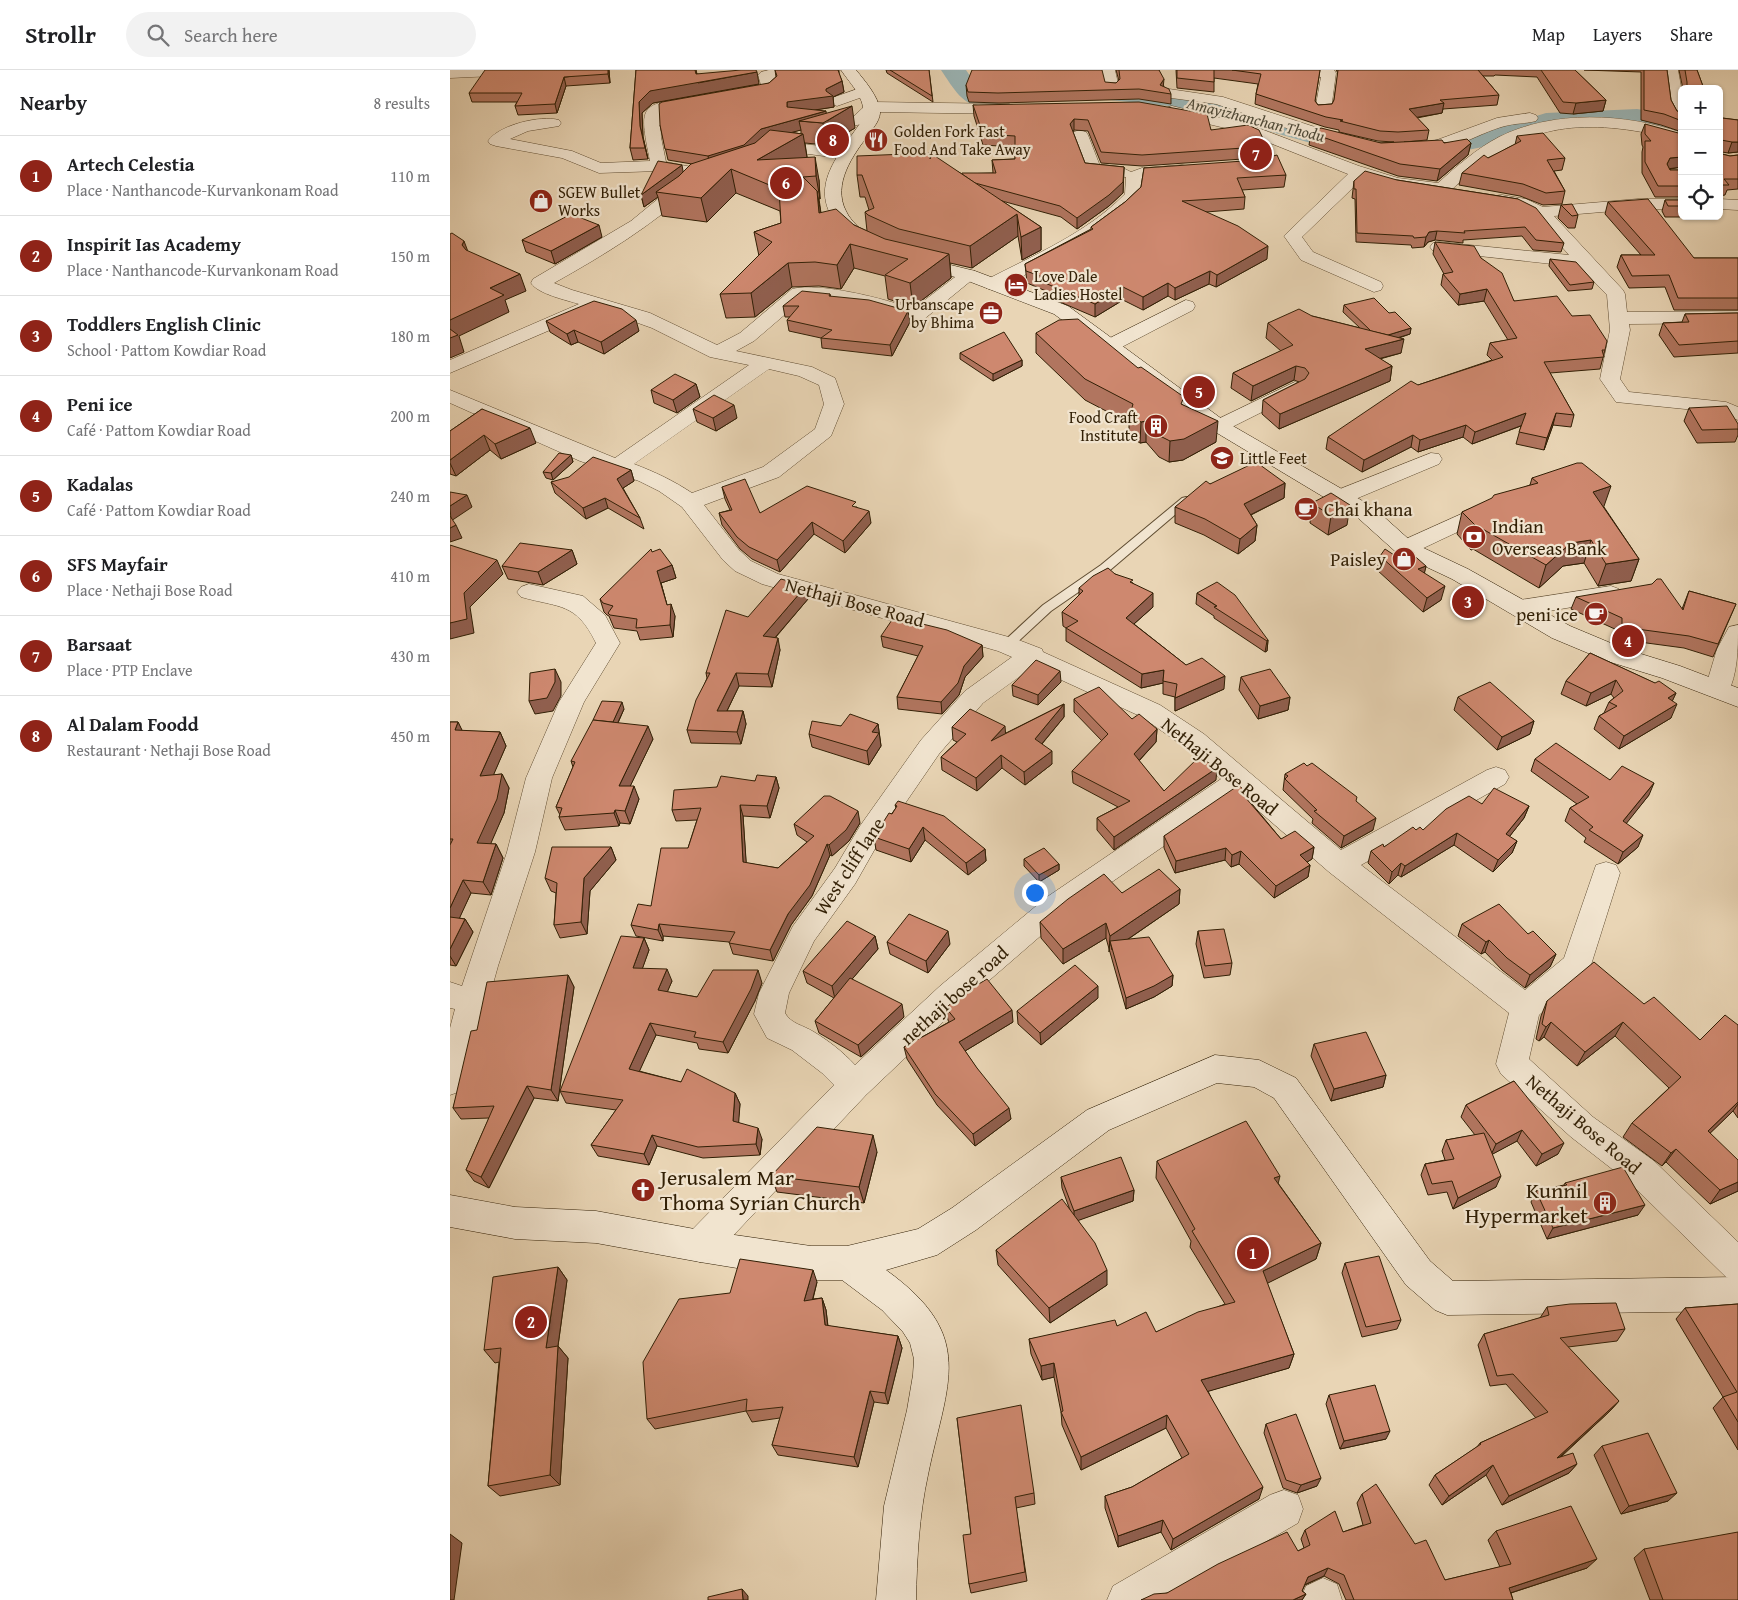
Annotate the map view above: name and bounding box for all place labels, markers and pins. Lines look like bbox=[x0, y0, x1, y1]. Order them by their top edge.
place label: Golden Fork Fast Food And Take Away bbox=[894, 119, 1031, 161]
pin: 8 bbox=[817, 121, 849, 159]
restaurant icon: Golden Fork Fast Food And Take Away bbox=[863, 127, 889, 153]
pin: 7 bbox=[1240, 135, 1272, 173]
pin: 6 bbox=[770, 164, 802, 202]
place label: SGEW Bullet Works bbox=[558, 180, 641, 222]
shop icon: SGEW Bullet Works bbox=[528, 188, 554, 214]
place label: Love Dale Ladies Hostel bbox=[1034, 264, 1123, 306]
hotel icon: Love Dale Ladies Hostel bbox=[1003, 272, 1029, 298]
place label: Urbanscape by Bhima bbox=[895, 292, 974, 334]
office icon: Urbanscape by Bhima bbox=[978, 300, 1004, 326]
pin: 5 bbox=[1183, 373, 1215, 411]
place label: Food Craft Institute bbox=[1069, 405, 1138, 447]
building icon: Food Craft Institute bbox=[1143, 413, 1169, 439]
school or university icon: Little Feet bbox=[1209, 445, 1235, 471]
place label: Little Feet bbox=[1240, 446, 1307, 470]
place label: Chai khana bbox=[1324, 495, 1412, 523]
cafe icon: Chai khana bbox=[1293, 496, 1319, 522]
place label: Indian Overseas Bank bbox=[1492, 512, 1607, 562]
bank icon: Indian Overseas Bank bbox=[1461, 524, 1487, 550]
place label: Paisley bbox=[1330, 545, 1387, 573]
shop icon: Paisley bbox=[1391, 546, 1417, 572]
pin: 3 bbox=[1452, 583, 1484, 621]
place label: peni ice bbox=[1516, 600, 1578, 628]
cafe icon: peni ice bbox=[1583, 601, 1609, 627]
pin: 4 bbox=[1612, 622, 1644, 660]
place label: Jerusalem Mar Thoma Syrian Church bbox=[657, 1161, 861, 1218]
place label: Kunnil Hypermarket bbox=[1465, 1174, 1588, 1231]
church icon: Jerusalem Mar Thoma Syrian Church bbox=[630, 1177, 656, 1203]
building icon: Kunnil Hypermarket bbox=[1592, 1190, 1618, 1216]
pin: 1 bbox=[1237, 1234, 1269, 1272]
pin: 2 bbox=[515, 1303, 547, 1341]

